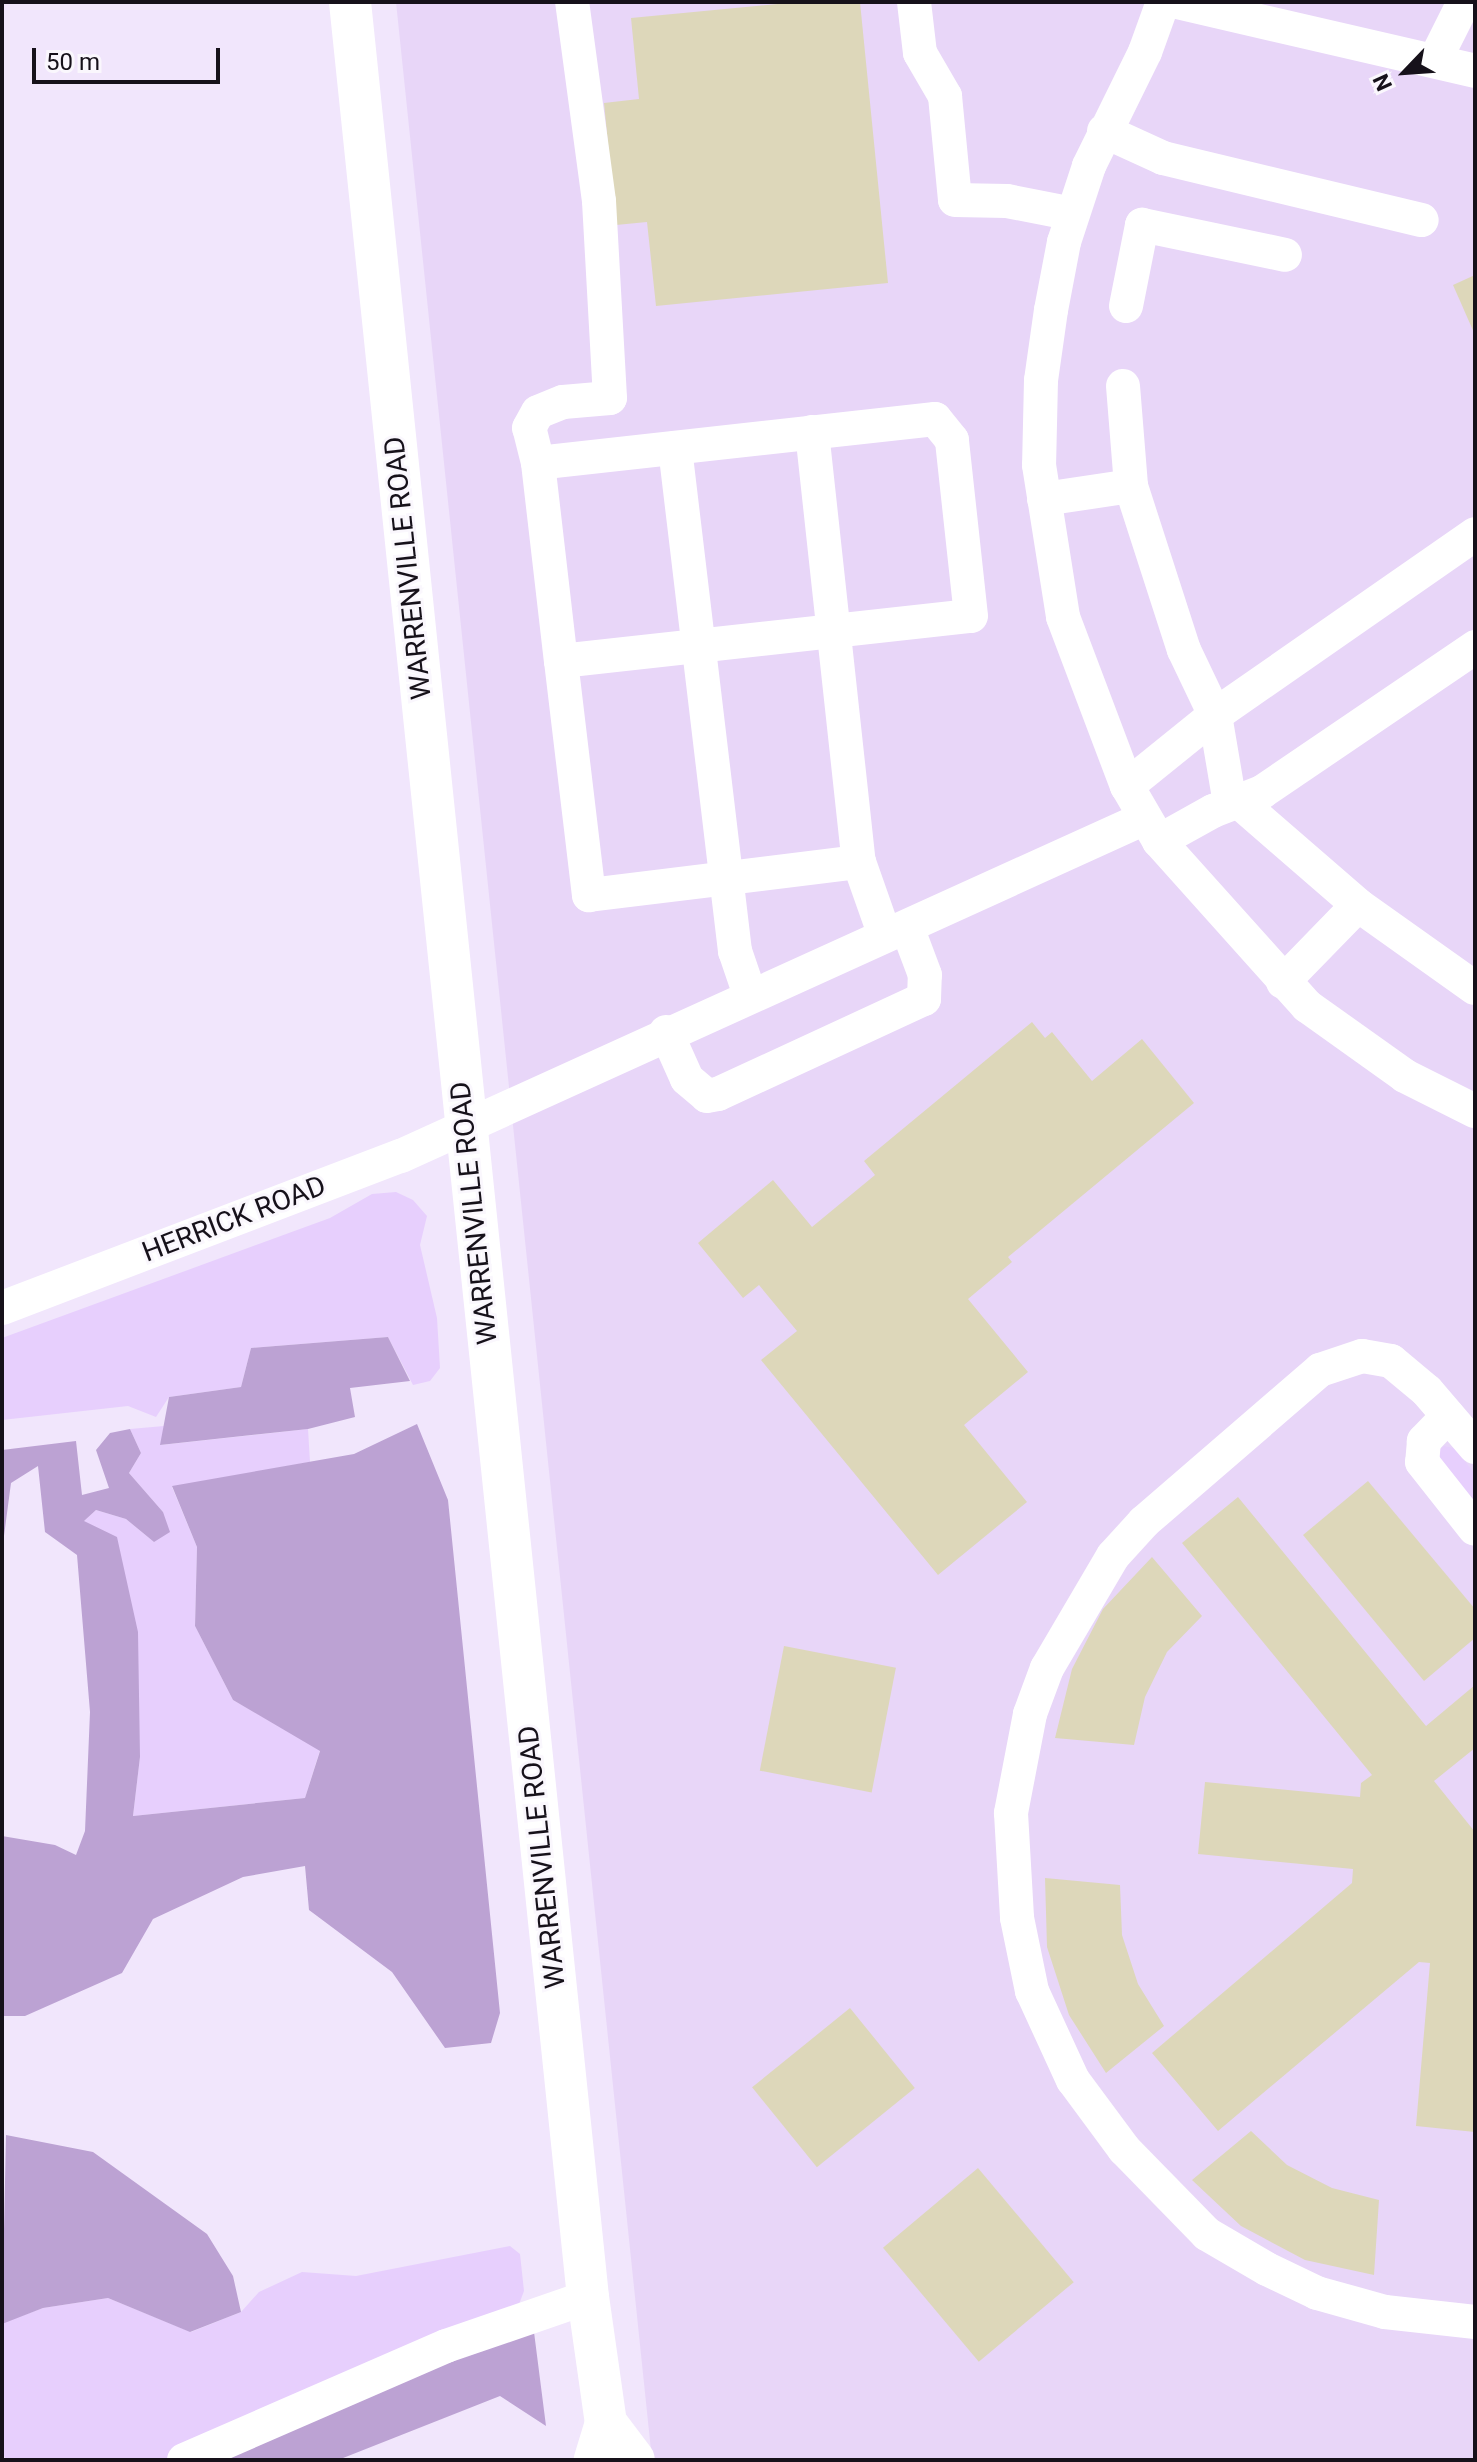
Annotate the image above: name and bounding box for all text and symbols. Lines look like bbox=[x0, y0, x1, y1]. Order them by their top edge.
scale bar bbox=[36, 32, 224, 82]
north arrow bbox=[1365, 32, 1445, 112]
text: 50 m bbox=[46, 48, 100, 76]
text: N bbox=[1368, 70, 1397, 95]
street label: WARRENVILLE ROAD bbox=[377, 435, 439, 701]
street label: WARRENVILLE ROAD bbox=[443, 1080, 505, 1346]
street label: HERRICK ROAD bbox=[138, 1169, 330, 1269]
street label: WARRENVILLE ROAD bbox=[511, 1724, 573, 1990]

